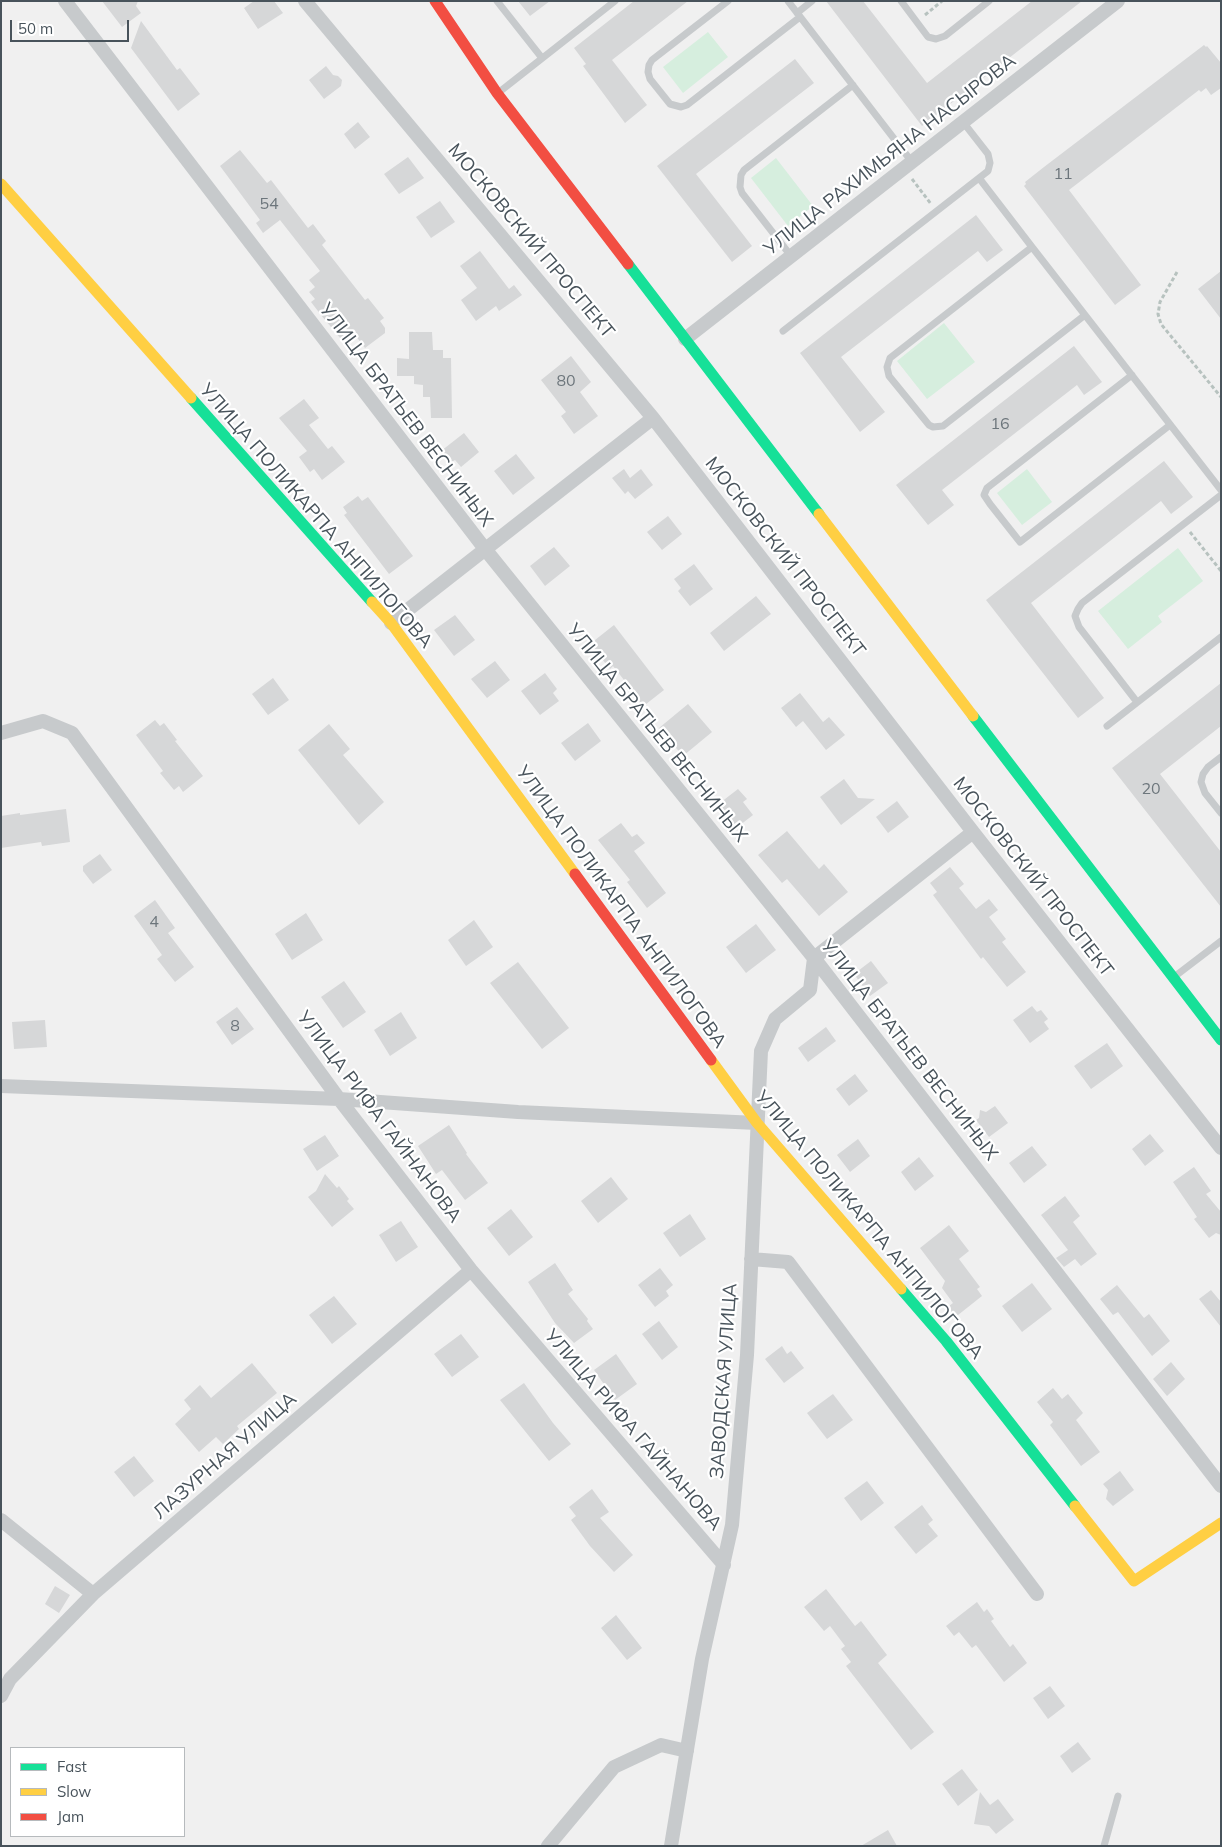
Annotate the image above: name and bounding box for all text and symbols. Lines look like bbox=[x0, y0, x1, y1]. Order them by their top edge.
scale bar bbox=[12, 10, 131, 42]
text: 50 m bbox=[18, 19, 53, 38]
street label: УЛИЦА РАХИМЬЯНА НАСЫРОВА bbox=[759, 49, 1021, 261]
street label: МОСКОВСКИЙ ПРОСПЕКТ bbox=[443, 139, 619, 343]
house number: 11 bbox=[1053, 164, 1073, 184]
house number: 54 bbox=[259, 194, 279, 214]
street label: УЛИЦА БРАТЬЕВ ВЕСНИНЫХ bbox=[314, 299, 498, 531]
house number: 80 bbox=[556, 371, 576, 391]
street label: УЛИЦА ПОЛИКАРПА АНПИЛОГОВА bbox=[195, 379, 437, 653]
house number: 16 bbox=[990, 414, 1010, 434]
street label: МОСКОВСКИЙ ПРОСПЕКТ bbox=[700, 453, 870, 661]
street label: УЛИЦА БРАТЬЕВ ВЕСНИНЫХ bbox=[562, 619, 752, 847]
street label: УЛИЦА ПОЛИКАРПА АНПИЛОГОВА bbox=[511, 761, 731, 1053]
street label: МОСКОВСКИЙ ПРОСПЕКТ bbox=[948, 773, 1118, 981]
house number: 20 bbox=[1141, 779, 1161, 799]
house number: 4 bbox=[149, 912, 159, 932]
street label: УЛИЦА БРАТЬЕВ ВЕСНИНЫХ bbox=[816, 935, 1002, 1165]
street label: УЛИЦА РИФА ГАЙНАНОВА bbox=[292, 1007, 466, 1227]
house number: 8 bbox=[230, 1016, 240, 1036]
street label: УЛИЦА ПОЛИКАРПА АНПИЛОГОВА bbox=[750, 1086, 988, 1364]
street label: ЗАВОДСКАЯ УЛИЦА bbox=[706, 1282, 742, 1480]
street label: УЛИЦА РИФА ГАЙНАНОВА bbox=[539, 1325, 727, 1535]
street label: ЛАЗУРНАЯ УЛИЦА bbox=[149, 1388, 301, 1524]
legend bbox=[10, 1747, 185, 1837]
text: Fast bbox=[57, 1757, 87, 1776]
text: Slow bbox=[57, 1782, 91, 1801]
text: Jam bbox=[57, 1807, 84, 1826]

